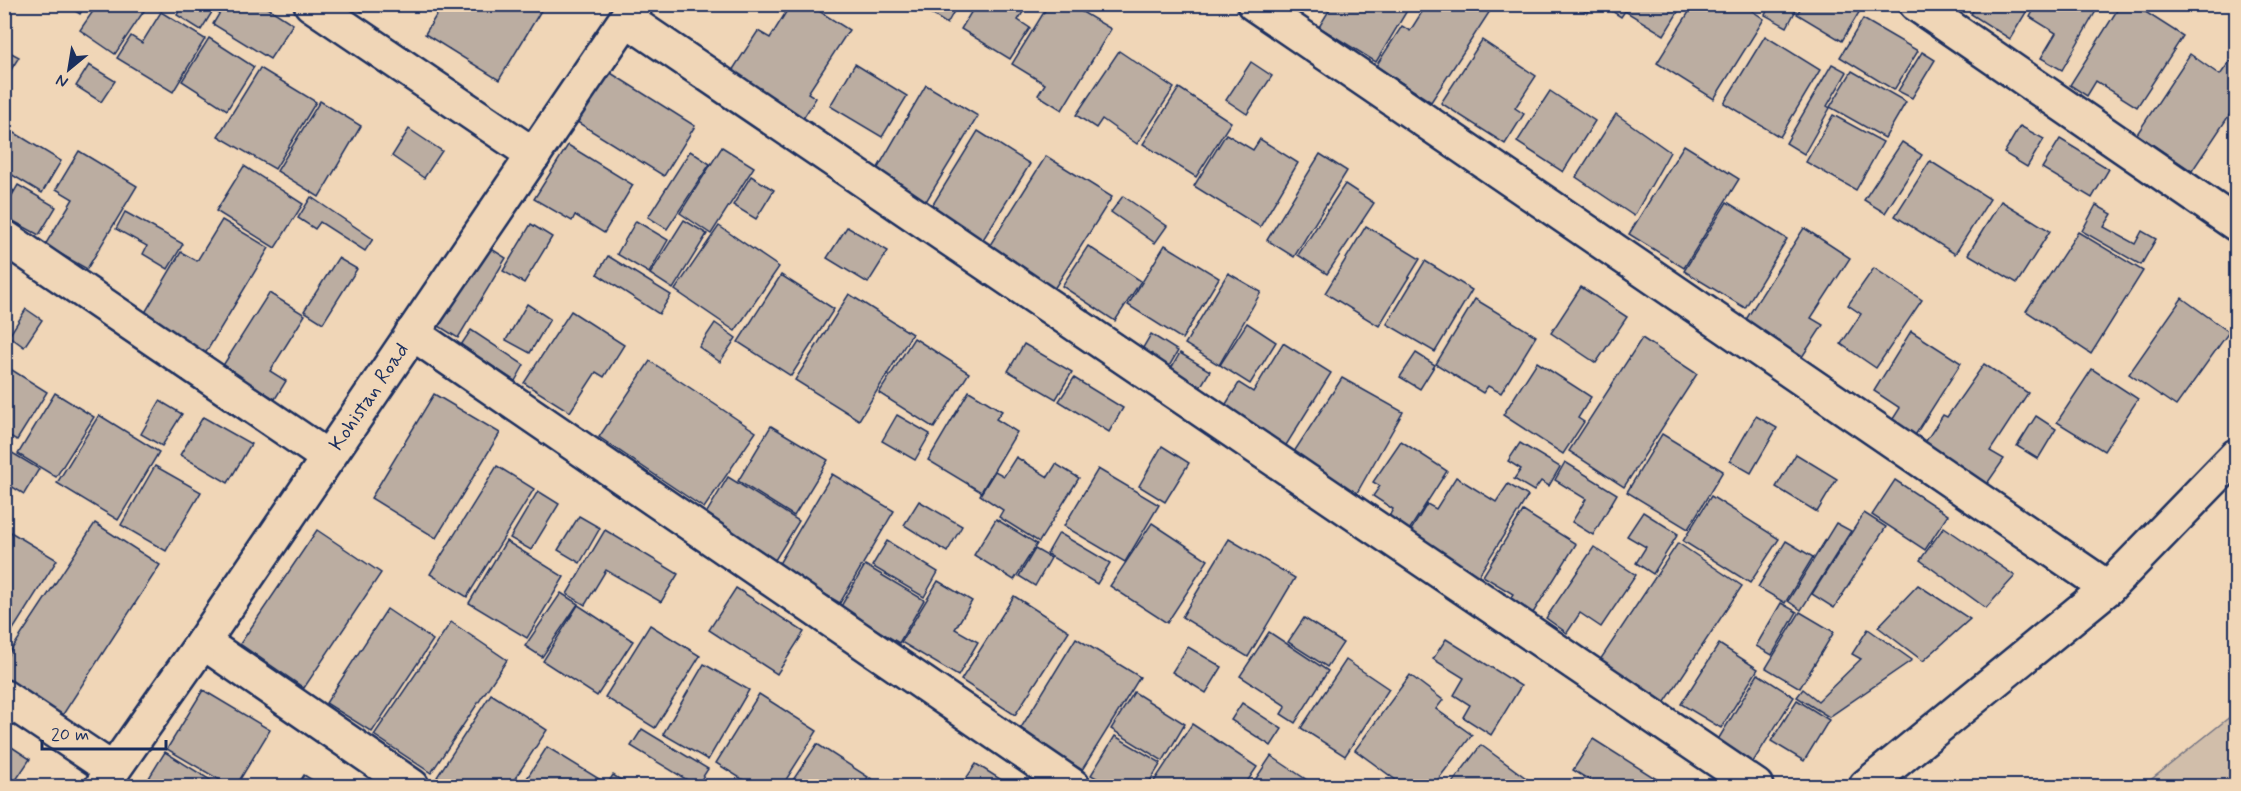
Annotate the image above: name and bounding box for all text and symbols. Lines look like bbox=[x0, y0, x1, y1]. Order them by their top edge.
north arrow bbox=[39, 39, 99, 99]
text: N bbox=[52, 69, 72, 92]
street label: Kohistan Road bbox=[323, 338, 416, 456]
scale bar bbox=[42, 713, 166, 751]
text: 20 m bbox=[51, 723, 89, 747]

